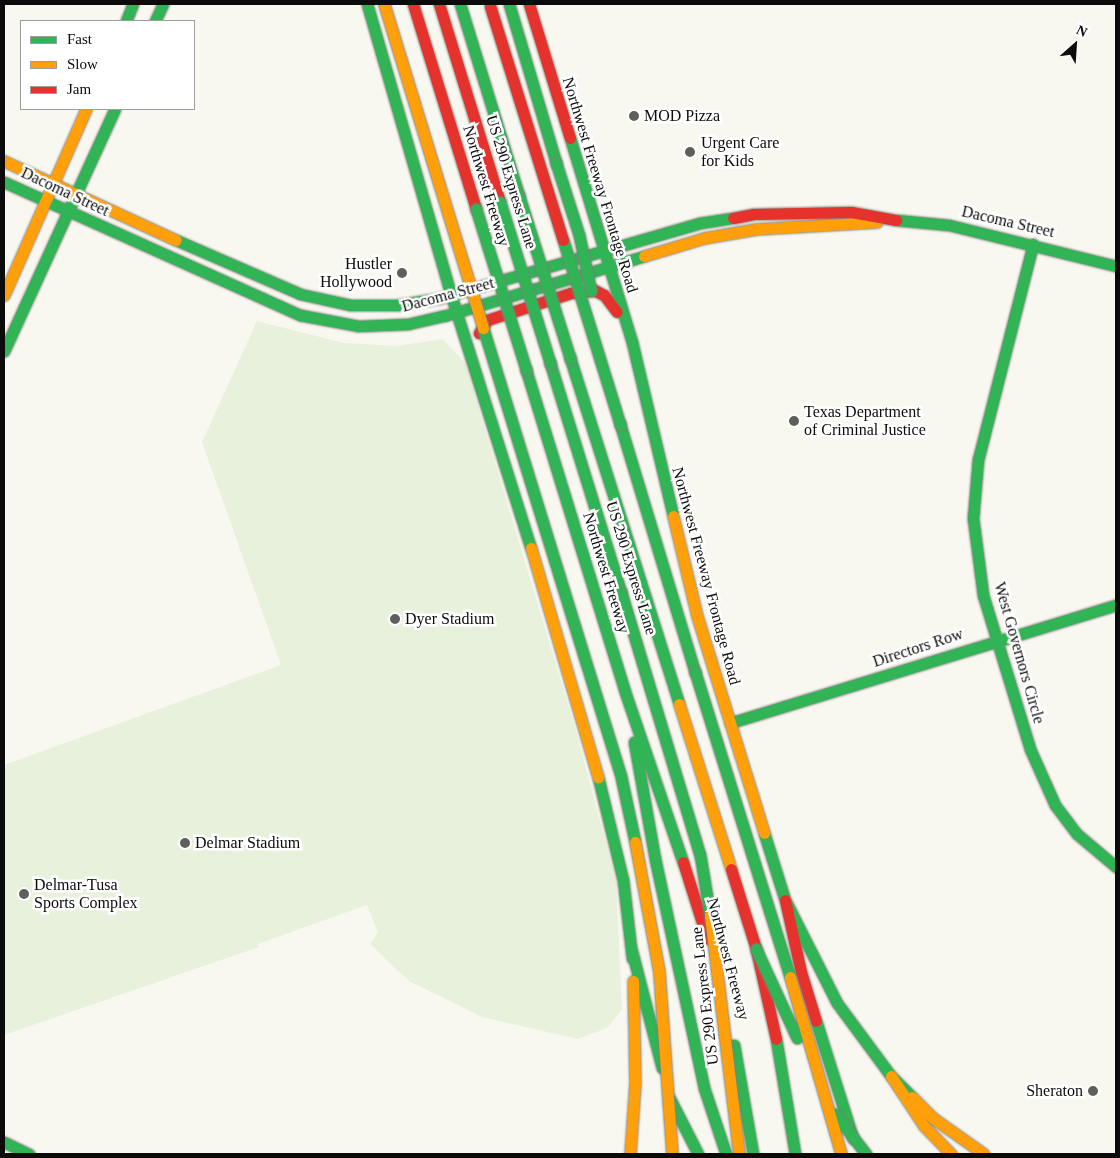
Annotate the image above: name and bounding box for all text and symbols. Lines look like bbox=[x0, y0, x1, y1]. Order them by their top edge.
legend bbox=[20, 20, 195, 110]
north arrow bbox=[1050, 20, 1100, 70]
text: N bbox=[1074, 22, 1090, 40]
text: Fast bbox=[67, 31, 92, 47]
text: Slow bbox=[67, 56, 98, 72]
street label: Northwest Freeway Frontage Road bbox=[558, 75, 642, 295]
text: Jam bbox=[67, 81, 91, 97]
place label: MOD Pizza bbox=[644, 106, 720, 126]
marker: MOD Pizza bbox=[628, 110, 640, 122]
street label: US 290 Express Lane bbox=[481, 113, 541, 251]
street label: Northwest Freeway bbox=[458, 123, 514, 249]
place label: Urgent Care for Kids bbox=[701, 133, 779, 171]
marker: Urgent Care for Kids bbox=[683, 145, 697, 159]
street label: Dacoma Street bbox=[18, 163, 112, 221]
street label: Dacoma Street bbox=[960, 202, 1056, 242]
place label: Hustler Hollywood bbox=[320, 254, 392, 292]
marker: Hustler Hollywood bbox=[396, 267, 408, 279]
street label: Dacoma Street bbox=[400, 273, 496, 317]
place label: Texas Department of Criminal Justice bbox=[804, 402, 926, 440]
marker: Texas Department of Criminal Justice bbox=[788, 415, 800, 427]
street label: Northwest Freeway Frontage Road bbox=[668, 465, 744, 687]
street label: US 290 Express Lane bbox=[601, 499, 661, 637]
street label: Northwest Freeway bbox=[578, 510, 634, 636]
street label: West Governors Circle bbox=[990, 580, 1048, 726]
place label: Dyer Stadium bbox=[405, 609, 494, 629]
marker: Dyer Stadium bbox=[389, 613, 401, 625]
street label: Directors Row bbox=[870, 624, 966, 672]
place label: Delmar Stadium bbox=[195, 833, 300, 853]
marker: Delmar Stadium bbox=[179, 837, 191, 849]
place label: Delmar-Tusa Sports Complex bbox=[34, 875, 138, 913]
marker: Delmar-Tusa Sports Complex bbox=[18, 888, 30, 900]
street label: Northwest Freeway bbox=[702, 896, 754, 1022]
street label: US 290 Express Lane bbox=[687, 926, 723, 1066]
place label: Sheraton bbox=[1026, 1081, 1083, 1101]
marker: Sheraton bbox=[1087, 1085, 1099, 1097]

